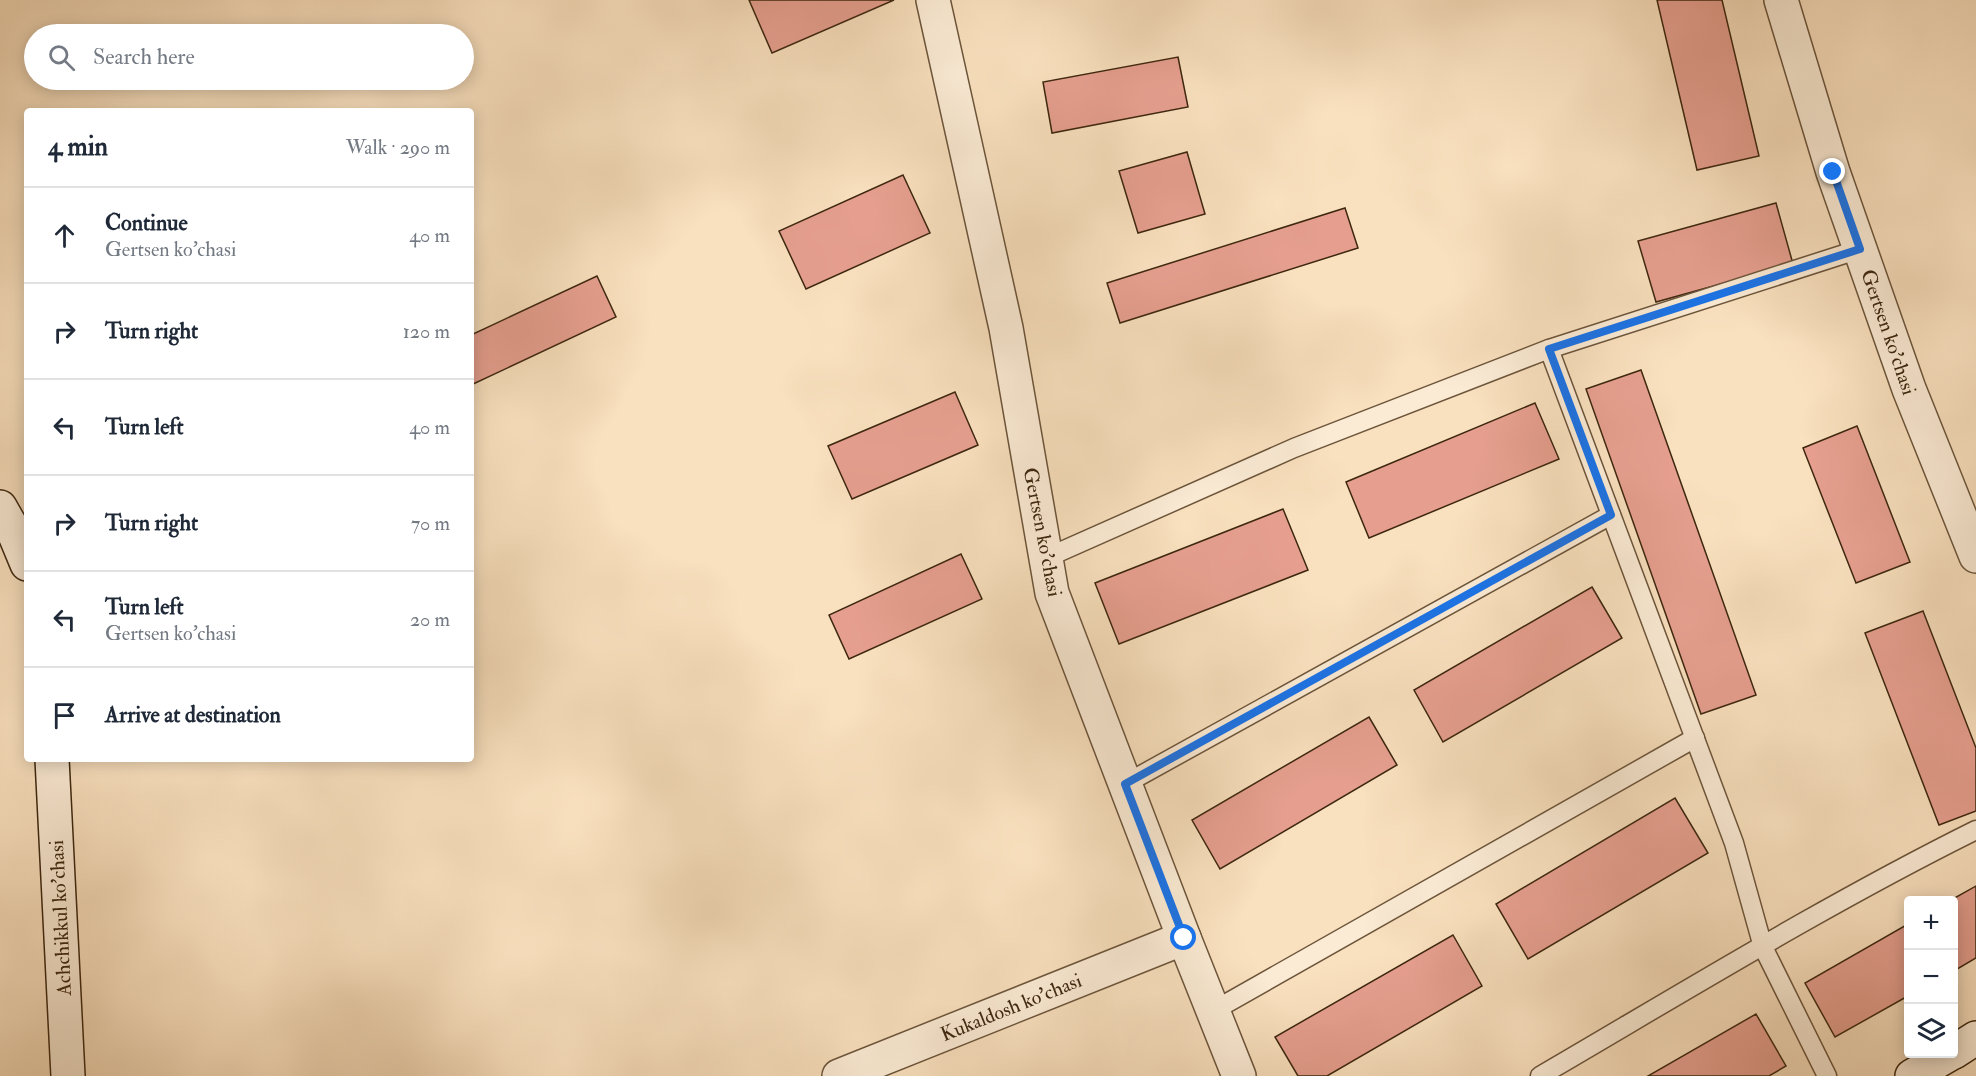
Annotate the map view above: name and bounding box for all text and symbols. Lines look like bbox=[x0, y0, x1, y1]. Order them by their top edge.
search box bbox=[24, 24, 474, 90]
icon: search bbox=[45, 41, 78, 74]
text: Search here bbox=[93, 43, 195, 71]
text: 4 min bbox=[48, 131, 108, 163]
text: Walk · 290 m bbox=[346, 135, 450, 160]
route end bbox=[1819, 158, 1845, 184]
text: Continue bbox=[105, 209, 188, 237]
icon: ahead bbox=[48, 219, 81, 252]
text: 40 m bbox=[409, 223, 450, 248]
text: Gertsen ko'chasi bbox=[105, 237, 236, 262]
street label: Gertsen ko'chasi bbox=[1855, 266, 1922, 398]
icon: right bbox=[48, 315, 81, 348]
text: Turn right bbox=[105, 317, 198, 345]
text: 120 m bbox=[403, 319, 450, 344]
icon: left bbox=[48, 411, 81, 444]
text: Turn left bbox=[105, 413, 184, 441]
text: 40 m bbox=[409, 415, 450, 440]
street label: Gertsen ko'chasi bbox=[1018, 465, 1067, 599]
icon: right bbox=[48, 507, 81, 540]
text: Turn right bbox=[105, 509, 198, 537]
text: 70 m bbox=[411, 511, 450, 536]
text: Turn left bbox=[105, 593, 184, 621]
icon: left bbox=[48, 603, 81, 636]
text: 20 m bbox=[410, 607, 450, 632]
text: Gertsen ko'chasi bbox=[105, 621, 236, 646]
icon: arrive bbox=[48, 699, 81, 732]
text: Arrive at destination bbox=[105, 701, 281, 729]
street label: Achchikkul ko'chasi bbox=[44, 839, 77, 998]
map controls bbox=[1904, 896, 1958, 1058]
button: + bbox=[1904, 896, 1958, 950]
route start bbox=[1170, 924, 1196, 950]
button: − bbox=[1904, 950, 1958, 1004]
street label: Kukaldosh ko'chasi bbox=[937, 968, 1085, 1047]
button: layers bbox=[1904, 1004, 1958, 1058]

